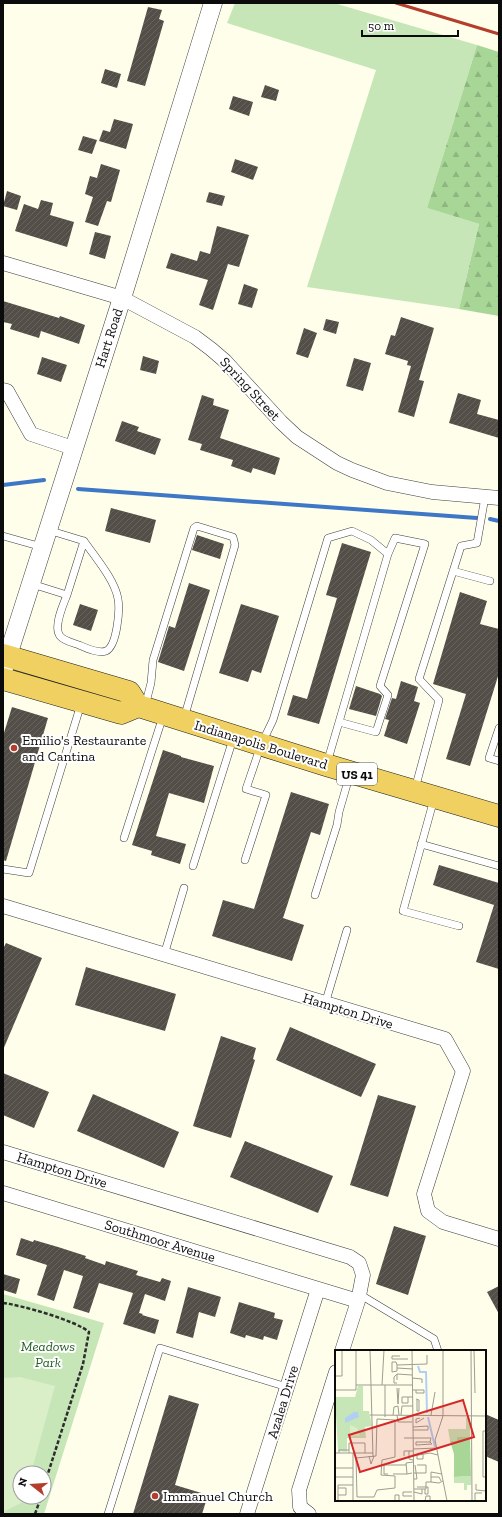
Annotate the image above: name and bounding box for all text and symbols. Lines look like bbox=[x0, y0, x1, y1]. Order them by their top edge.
scale bar bbox=[362, 12, 458, 38]
text: 50 m bbox=[368, 19, 395, 33]
street label: Hart Road bbox=[91, 306, 127, 370]
street label: Spring Street bbox=[216, 354, 284, 425]
street label: Indianapolis Boulevard bbox=[192, 717, 330, 773]
place label: Emilio's Restaurante and Cantina bbox=[22, 732, 147, 765]
marker: Emilio's Restaurante and Cantina bbox=[9, 743, 19, 753]
road number: US 41 bbox=[337, 763, 377, 785]
street label: Hampton Drive bbox=[301, 989, 396, 1033]
street label: Hampton Drive bbox=[15, 1148, 110, 1192]
street label: Southmoor Avenue bbox=[103, 1216, 218, 1266]
park label: Meadows Park bbox=[21, 1338, 75, 1371]
inset map bbox=[335, 1350, 486, 1501]
street label: Azalea Drive bbox=[264, 1363, 302, 1441]
north arrow bbox=[12, 1465, 52, 1505]
text: N bbox=[15, 1476, 31, 1488]
place label: Immanuel Church bbox=[163, 1488, 273, 1505]
marker: Immanuel Church bbox=[150, 1491, 160, 1501]

